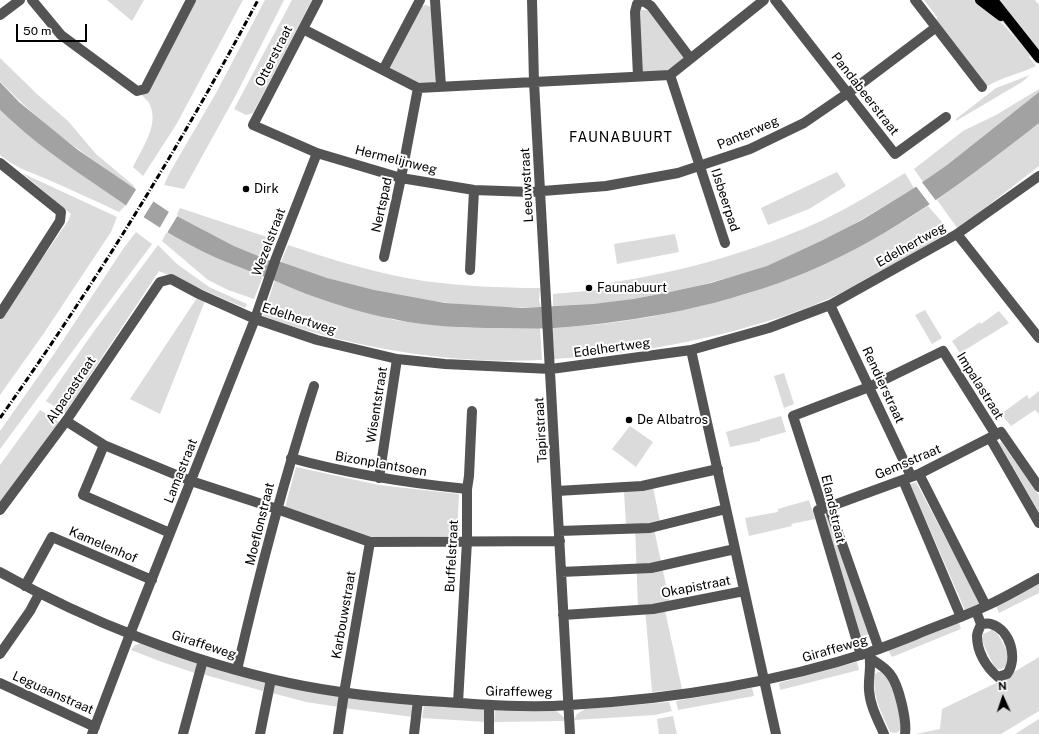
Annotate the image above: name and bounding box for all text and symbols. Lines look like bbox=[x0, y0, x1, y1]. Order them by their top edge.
scale bar bbox=[18, 16, 89, 42]
street label: Otterstraat bbox=[252, 23, 296, 89]
text: 50 m bbox=[23, 24, 51, 38]
street label: Pandabeerstraat bbox=[828, 49, 902, 139]
street label: Panterweg bbox=[715, 113, 781, 153]
district label: FAUNABUURT bbox=[569, 130, 673, 146]
street label: Hermelijnweg bbox=[353, 142, 439, 178]
street label: Leeuwstraat bbox=[517, 147, 537, 223]
street label: IJsbeerpad bbox=[707, 166, 743, 234]
street label: Nertspad bbox=[369, 176, 395, 234]
place label: Dirk bbox=[254, 181, 279, 197]
marker: Dirk bbox=[241, 184, 251, 194]
street label: Wezelstraat bbox=[249, 206, 289, 278]
street label: Edelhertweg bbox=[873, 219, 949, 271]
place label: Faunabuurt bbox=[597, 280, 667, 296]
marker: Faunabuurt bbox=[584, 283, 594, 293]
street label: Edelhertweg bbox=[260, 300, 338, 338]
street label: Edelhertweg bbox=[573, 335, 651, 361]
street label: Rendierstraat bbox=[859, 344, 907, 426]
street label: Impalastraat bbox=[953, 350, 1007, 422]
street label: Alpacastraat bbox=[43, 354, 99, 426]
street label: Wisentstraat bbox=[363, 366, 391, 444]
street label: Tapirstraat bbox=[531, 397, 551, 463]
place label: De Albatros bbox=[637, 412, 708, 428]
marker: De Albatros bbox=[624, 415, 634, 425]
street label: Lamastraat bbox=[161, 436, 201, 506]
street label: Gemsstraat bbox=[873, 441, 943, 483]
street label: Bizonplantsoen bbox=[334, 448, 428, 480]
street label: Elandstraat bbox=[818, 473, 848, 545]
street label: Moeflonstraat bbox=[242, 481, 278, 567]
street label: Buffelstraat bbox=[442, 519, 462, 593]
street label: Kamelenhof bbox=[66, 524, 140, 566]
street label: Karbouwstraat bbox=[329, 570, 359, 660]
street label: Okapistraat bbox=[660, 573, 732, 601]
street label: Giraffeweg bbox=[170, 627, 238, 663]
street label: Giraffeweg bbox=[801, 632, 869, 666]
street label: Leguaanstraat bbox=[10, 668, 96, 718]
north arrow bbox=[983, 678, 1023, 718]
text: N bbox=[998, 680, 1007, 692]
street label: Giraffeweg bbox=[485, 684, 553, 700]

